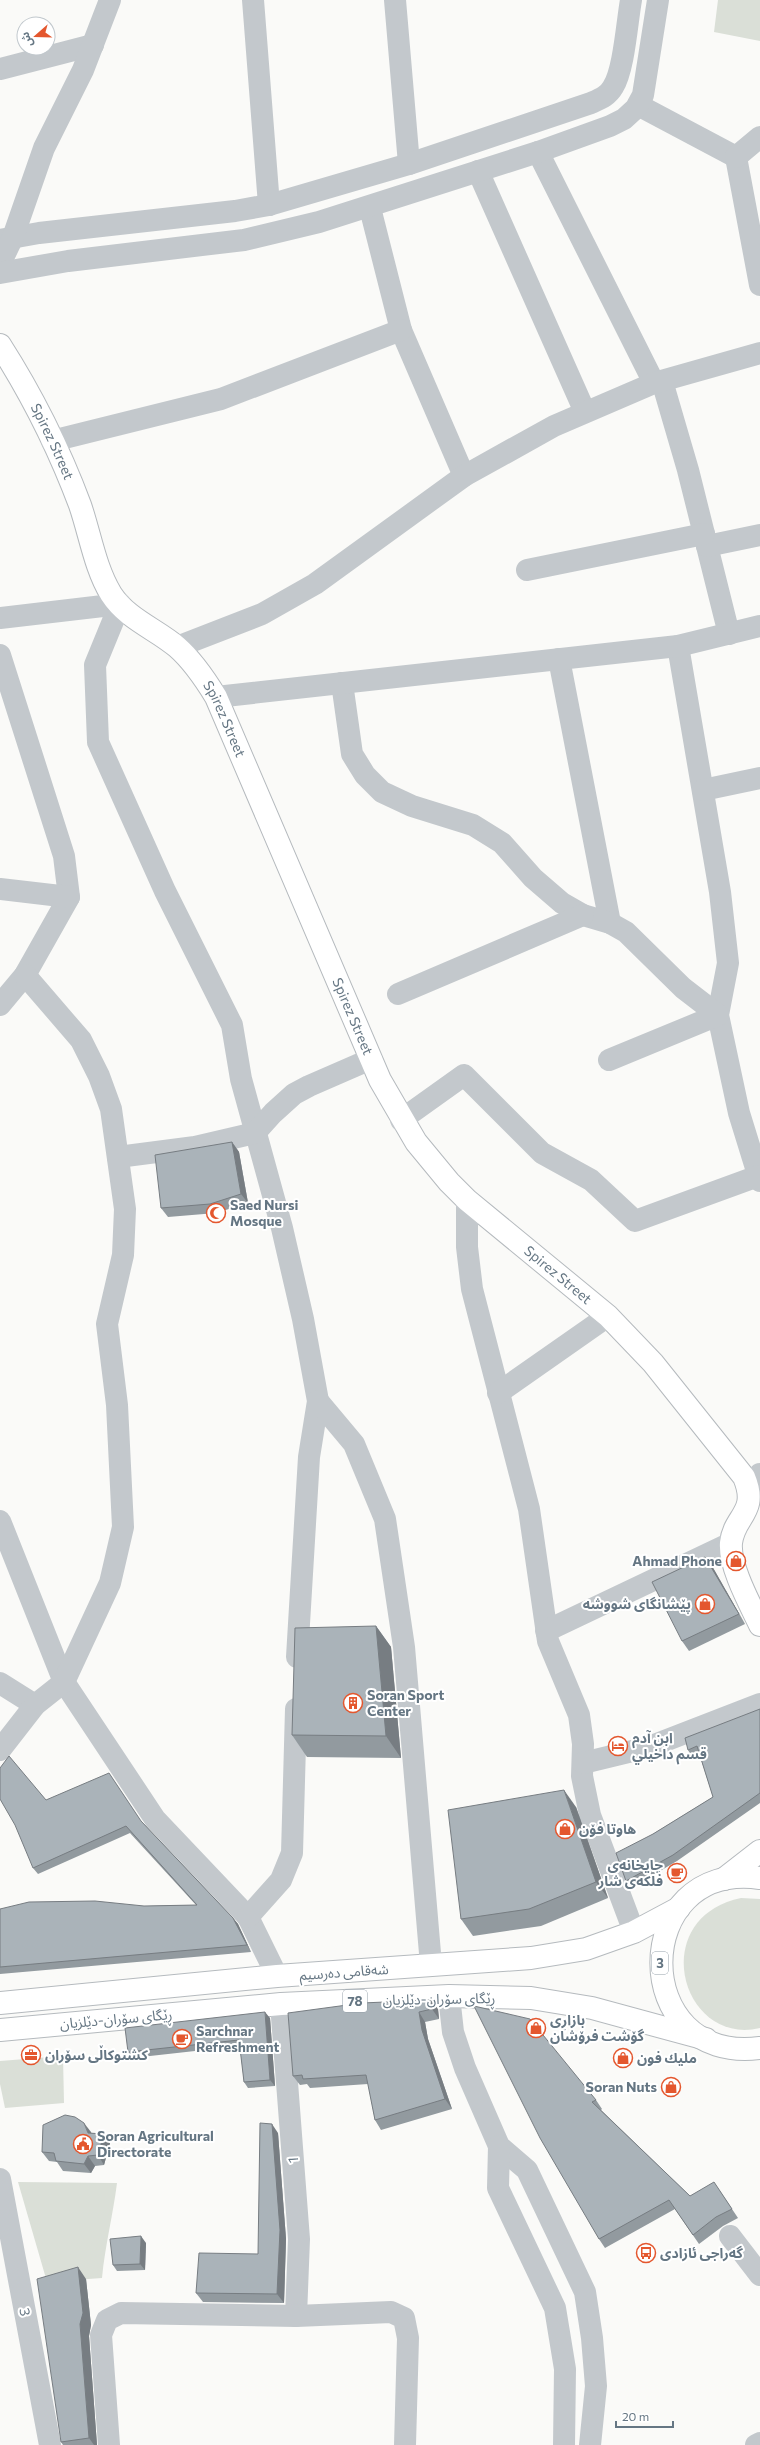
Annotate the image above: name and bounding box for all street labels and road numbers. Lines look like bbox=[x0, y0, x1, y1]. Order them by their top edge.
street label: Spirez Street bbox=[28, 400, 78, 482]
street label: Spirez Street bbox=[200, 677, 250, 760]
street label: Spirez Street bbox=[329, 975, 377, 1058]
street label: Spirez Street bbox=[521, 1242, 596, 1307]
road number: 3 bbox=[652, 1952, 668, 1974]
street label: شەقامی دەرسیم bbox=[299, 1960, 389, 1986]
street label: ڕێگای سۆران-دێلزیان bbox=[383, 1989, 496, 2012]
road number: 78 bbox=[343, 1990, 367, 2012]
street label: ڕێگای سۆران-دێلزیان bbox=[59, 2005, 173, 2036]
street label: 1 bbox=[284, 2156, 301, 2164]
street label: 3 bbox=[16, 2306, 35, 2317]

